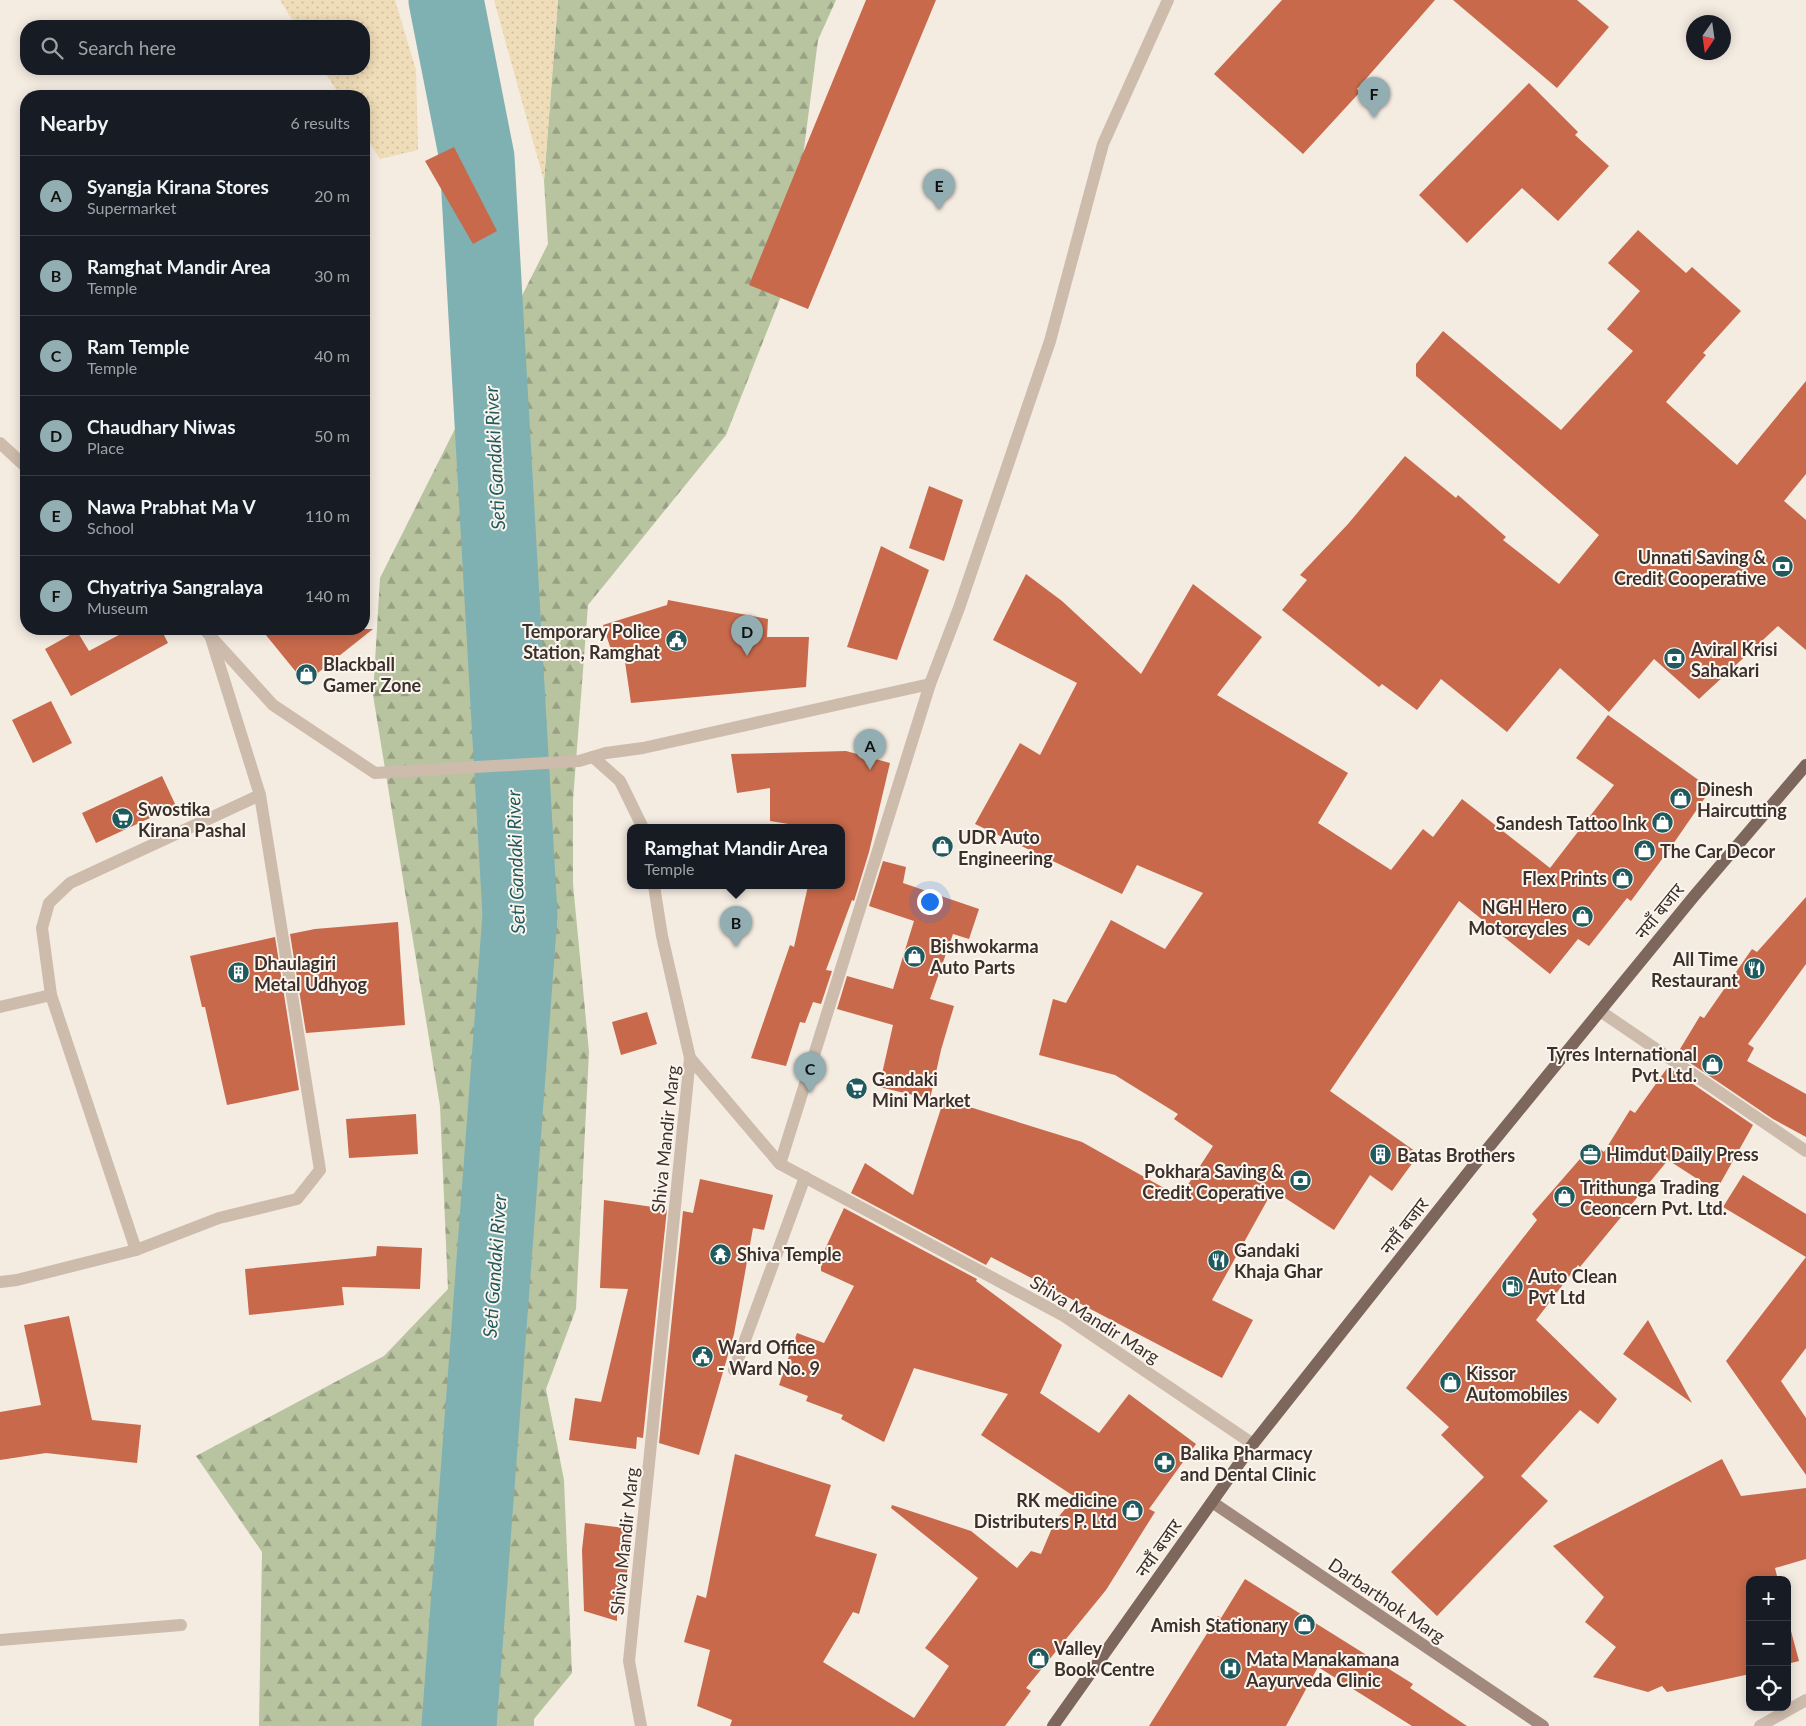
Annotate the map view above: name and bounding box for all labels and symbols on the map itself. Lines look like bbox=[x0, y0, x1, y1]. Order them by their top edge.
north arrow bbox=[1686, 15, 1731, 60]
pin: F bbox=[1358, 77, 1390, 118]
pin: E bbox=[923, 169, 955, 210]
water label: Seti Gandaki River bbox=[479, 385, 509, 530]
place label: Unnati Saving & Credit Cooperative bbox=[1614, 546, 1766, 589]
bank icon: Unnati Saving & Credit Cooperative bbox=[1770, 555, 1794, 579]
pin: D bbox=[731, 615, 763, 656]
place label: Temporary Police Station, Ramghat bbox=[522, 620, 660, 663]
public building icon: Temporary Police Station, Ramghat bbox=[664, 629, 688, 653]
place label: Aviral Krisi Sahakari bbox=[1690, 638, 1778, 681]
bank icon: Aviral Krisi Sahakari bbox=[1663, 647, 1687, 671]
place label: Blackball Gamer Zone bbox=[323, 653, 422, 696]
shop icon: Blackball Gamer Zone bbox=[295, 662, 319, 686]
pin: A bbox=[854, 729, 886, 770]
place label: Dinesh Haircutting bbox=[1697, 778, 1787, 821]
shop icon: Dinesh Haircutting bbox=[1669, 787, 1693, 811]
water label: Seti Gandaki River bbox=[501, 789, 529, 934]
place label: Swostika Kirana Pashal bbox=[138, 798, 246, 841]
supermarket icon: Swostika Kirana Pashal bbox=[110, 807, 134, 831]
shop icon: Sandesh Tattoo Ink bbox=[1651, 811, 1675, 835]
place label: Sandesh Tattoo Ink bbox=[1496, 812, 1647, 834]
place label: UDR Auto Engineering bbox=[958, 826, 1053, 869]
shop icon: UDR Auto Engineering bbox=[930, 835, 954, 859]
shop icon: The Car Decor bbox=[1632, 839, 1656, 863]
place label: The Car Decor bbox=[1660, 840, 1776, 862]
shop icon: Flex Prints bbox=[1611, 866, 1635, 890]
place label: Flex Prints bbox=[1522, 867, 1607, 889]
street label: नयाँ बजार bbox=[1630, 878, 1689, 943]
your location bbox=[917, 889, 943, 915]
place label: NGH Hero Motorcycles bbox=[1468, 896, 1567, 939]
shop icon: NGH Hero Motorcycles bbox=[1571, 905, 1595, 929]
pin: B bbox=[720, 906, 752, 947]
place label: Bishwokarma Auto Parts bbox=[929, 935, 1039, 978]
shop icon: Bishwokarma Auto Parts bbox=[902, 944, 926, 968]
place label: All Time Restaurant bbox=[1651, 948, 1738, 991]
place label: Dhaulagiri Metal Udhyog bbox=[254, 952, 368, 995]
restaurant icon: All Time Restaurant bbox=[1742, 957, 1766, 981]
building icon: Dhaulagiri Metal Udhyog bbox=[226, 961, 250, 985]
place label: Tyres International Pvt. Ltd. bbox=[1547, 1043, 1697, 1086]
pin: C bbox=[794, 1052, 826, 1093]
shop icon: Tyres International Pvt. Ltd. bbox=[1701, 1052, 1725, 1076]
street label: Shiva Mandir Marg bbox=[646, 1064, 684, 1214]
place label: Gandaki Mini Market bbox=[872, 1068, 971, 1111]
supermarket icon: Gandaki Mini Market bbox=[844, 1077, 868, 1101]
office icon: Himdut Daily Press bbox=[1578, 1142, 1602, 1166]
building icon: Batas Brothers bbox=[1369, 1143, 1393, 1167]
place label: Himdut Daily Press bbox=[1606, 1143, 1759, 1165]
place label: Batas Brothers bbox=[1397, 1144, 1515, 1166]
place label: Pokhara Saving & Credit Coperative bbox=[1142, 1160, 1284, 1203]
bank icon: Pokhara Saving & Credit Coperative bbox=[1288, 1169, 1312, 1193]
place label: Trithunga Trading Ceoncern Pvt. Ltd. bbox=[1580, 1176, 1727, 1219]
shop icon: Trithunga Trading Ceoncern Pvt. Ltd. bbox=[1552, 1185, 1576, 1209]
water label: Seti Gandaki River bbox=[478, 1193, 511, 1339]
street label: नयाँ बजार bbox=[1375, 1193, 1433, 1259]
place label: Gandaki Khaja Ghar bbox=[1234, 1239, 1323, 1282]
temple icon: Shiva Temple bbox=[709, 1242, 733, 1266]
place label: Shiva Temple bbox=[737, 1243, 842, 1265]
restaurant icon: Gandaki Khaja Ghar bbox=[1206, 1248, 1230, 1272]
place label: Auto Clean Pvt Ltd bbox=[1527, 1265, 1617, 1308]
street label: Shiva Mandir Marg bbox=[1026, 1270, 1164, 1368]
fuel station icon: Auto Clean Pvt Ltd bbox=[1500, 1274, 1524, 1298]
place label: Ward Office - Ward No. 9 bbox=[718, 1336, 820, 1379]
public building icon: Ward Office - Ward No. 9 bbox=[690, 1345, 714, 1369]
place label: Kissor Automobiles bbox=[1465, 1362, 1568, 1405]
shop icon: Kissor Automobiles bbox=[1438, 1371, 1462, 1395]
place label: Balika Pharmacy and Dental Clinic bbox=[1180, 1442, 1316, 1485]
pharmacy icon: Balika Pharmacy and Dental Clinic bbox=[1152, 1451, 1176, 1475]
street label: Shiva Mandir Marg bbox=[605, 1466, 643, 1616]
place label: RK medicine Distributers P. Ltd bbox=[974, 1489, 1117, 1532]
shop icon: RK medicine Distributers P. Ltd bbox=[1121, 1498, 1145, 1522]
street label: नयाँ बजार bbox=[1130, 1514, 1186, 1581]
street label: Darbarthok Marg bbox=[1324, 1553, 1450, 1647]
shop icon: Amish Stationary bbox=[1292, 1613, 1316, 1637]
place label: Amish Stationary bbox=[1150, 1614, 1289, 1636]
place label: Valley Book Centre bbox=[1053, 1637, 1155, 1680]
shop icon: Valley Book Centre bbox=[1026, 1646, 1050, 1670]
place label: Mata Manakamana Aayurveda Clinic bbox=[1245, 1648, 1399, 1691]
hospital icon: Mata Manakamana Aayurveda Clinic bbox=[1218, 1657, 1242, 1681]

